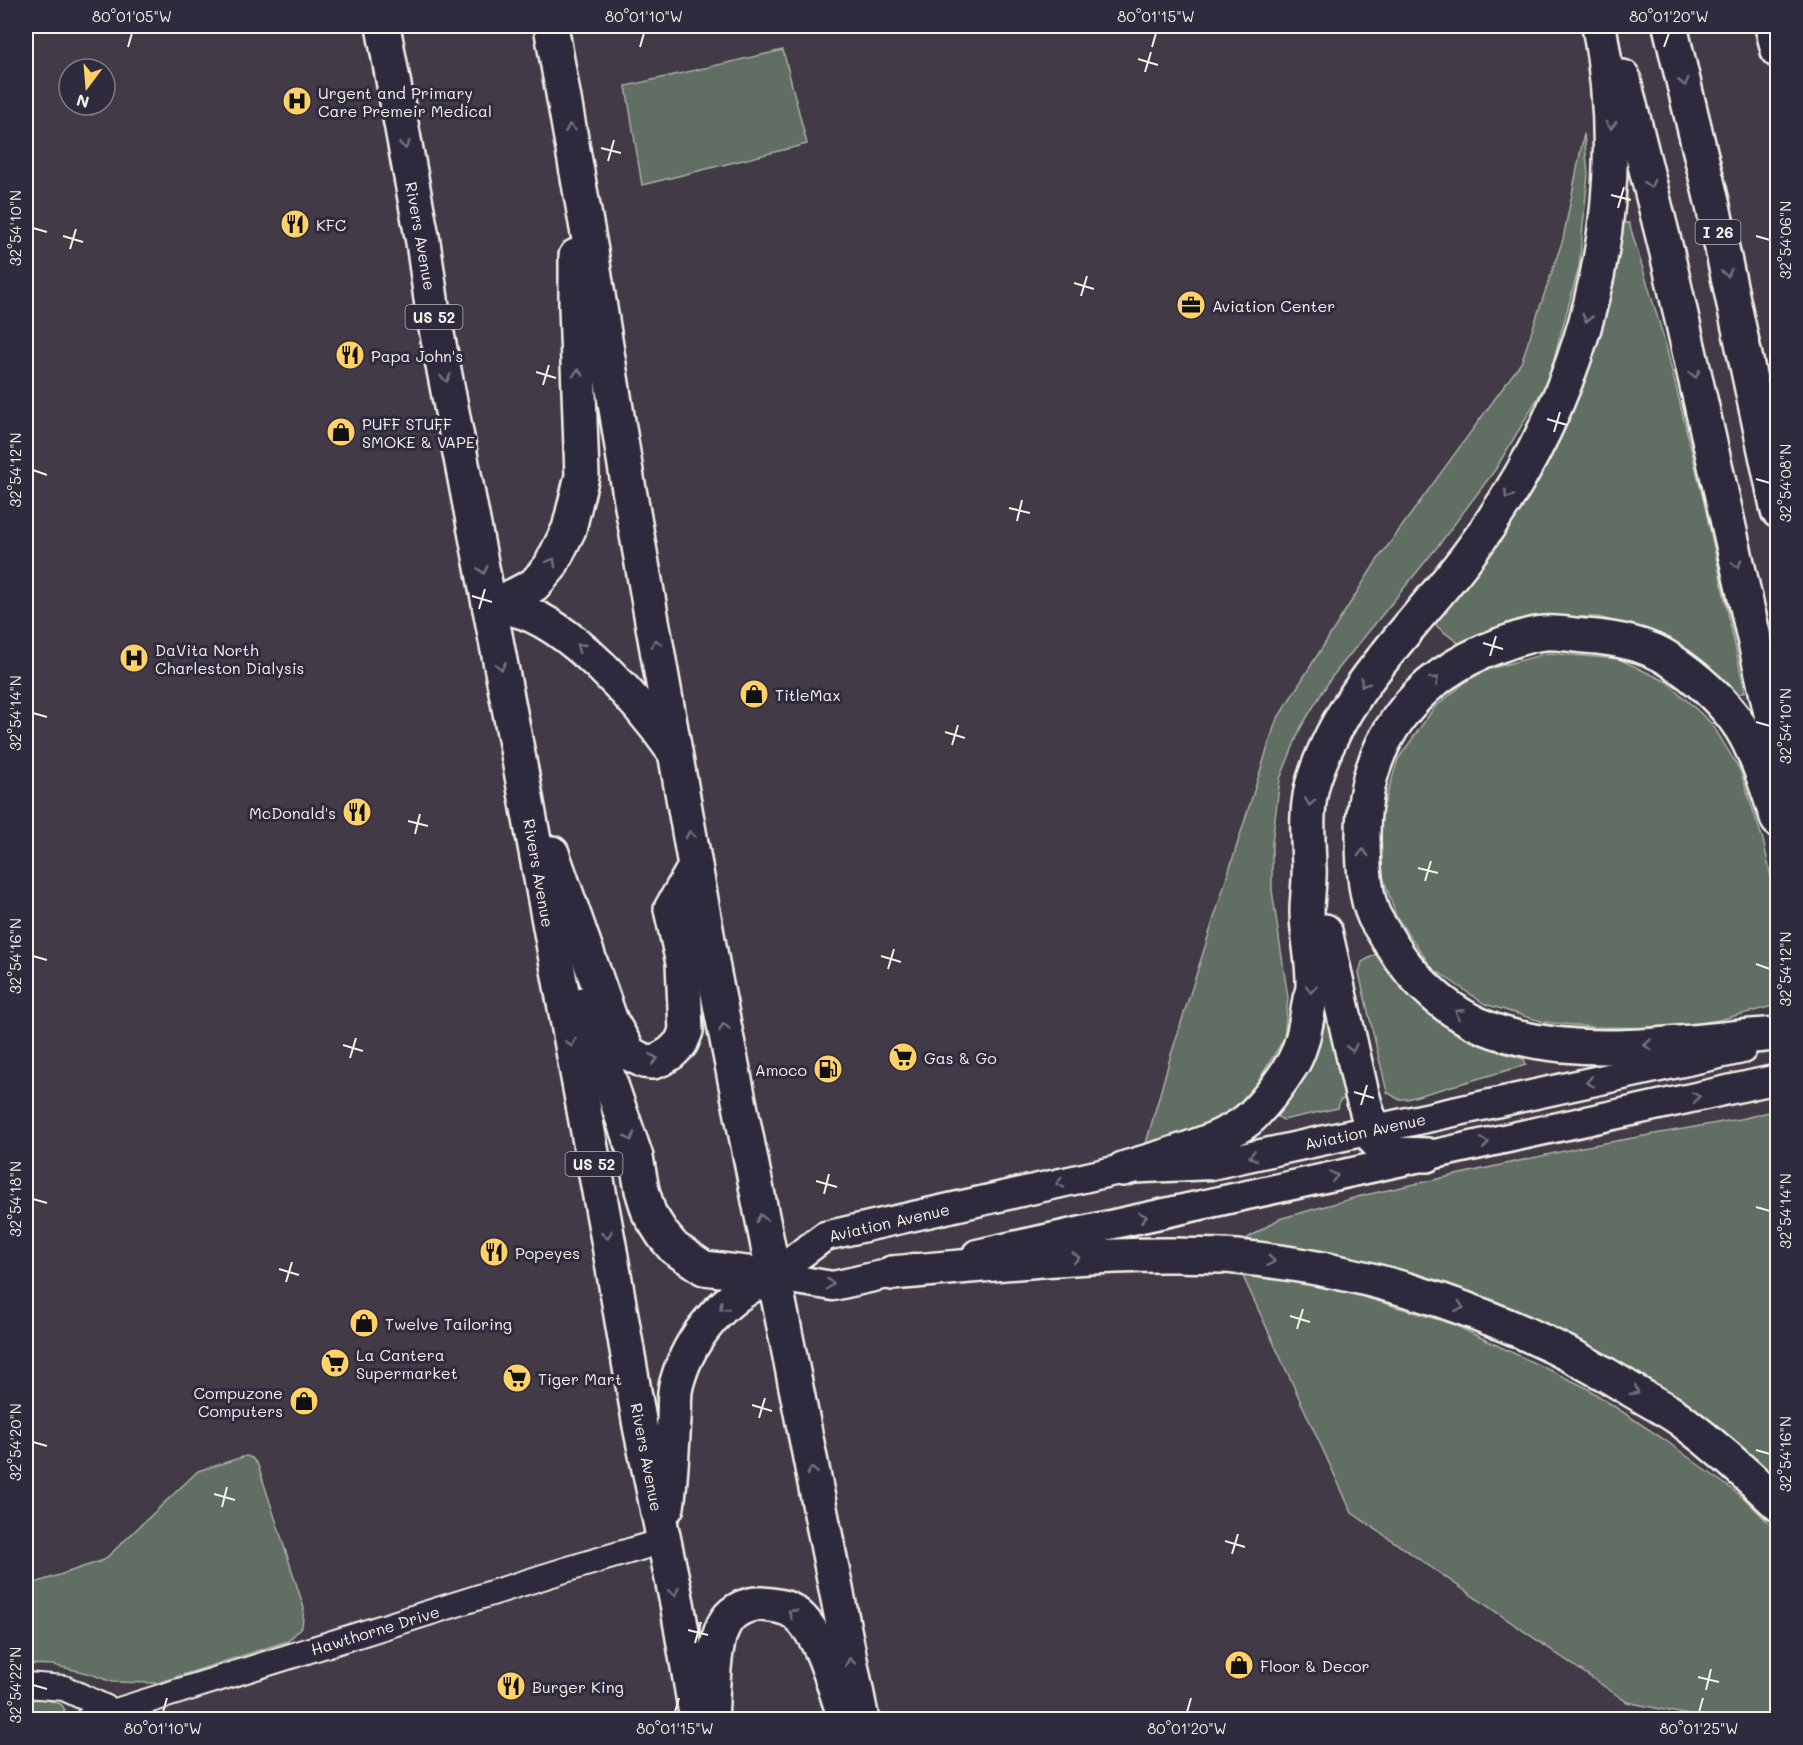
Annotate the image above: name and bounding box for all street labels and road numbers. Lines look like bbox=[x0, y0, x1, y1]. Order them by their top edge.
street label: Rivers Avenue bbox=[401, 180, 441, 292]
road number: I 26 bbox=[1696, 220, 1740, 244]
road number: US 52 bbox=[406, 305, 462, 329]
street label: Rivers Avenue bbox=[519, 817, 559, 929]
street label: Aviation Avenue bbox=[1302, 1108, 1428, 1154]
road number: US 52 bbox=[566, 1152, 622, 1176]
street label: Aviation Avenue bbox=[826, 1198, 952, 1246]
street label: Rivers Avenue bbox=[626, 1401, 668, 1513]
street label: Hawthorne Drive bbox=[308, 1600, 442, 1660]

